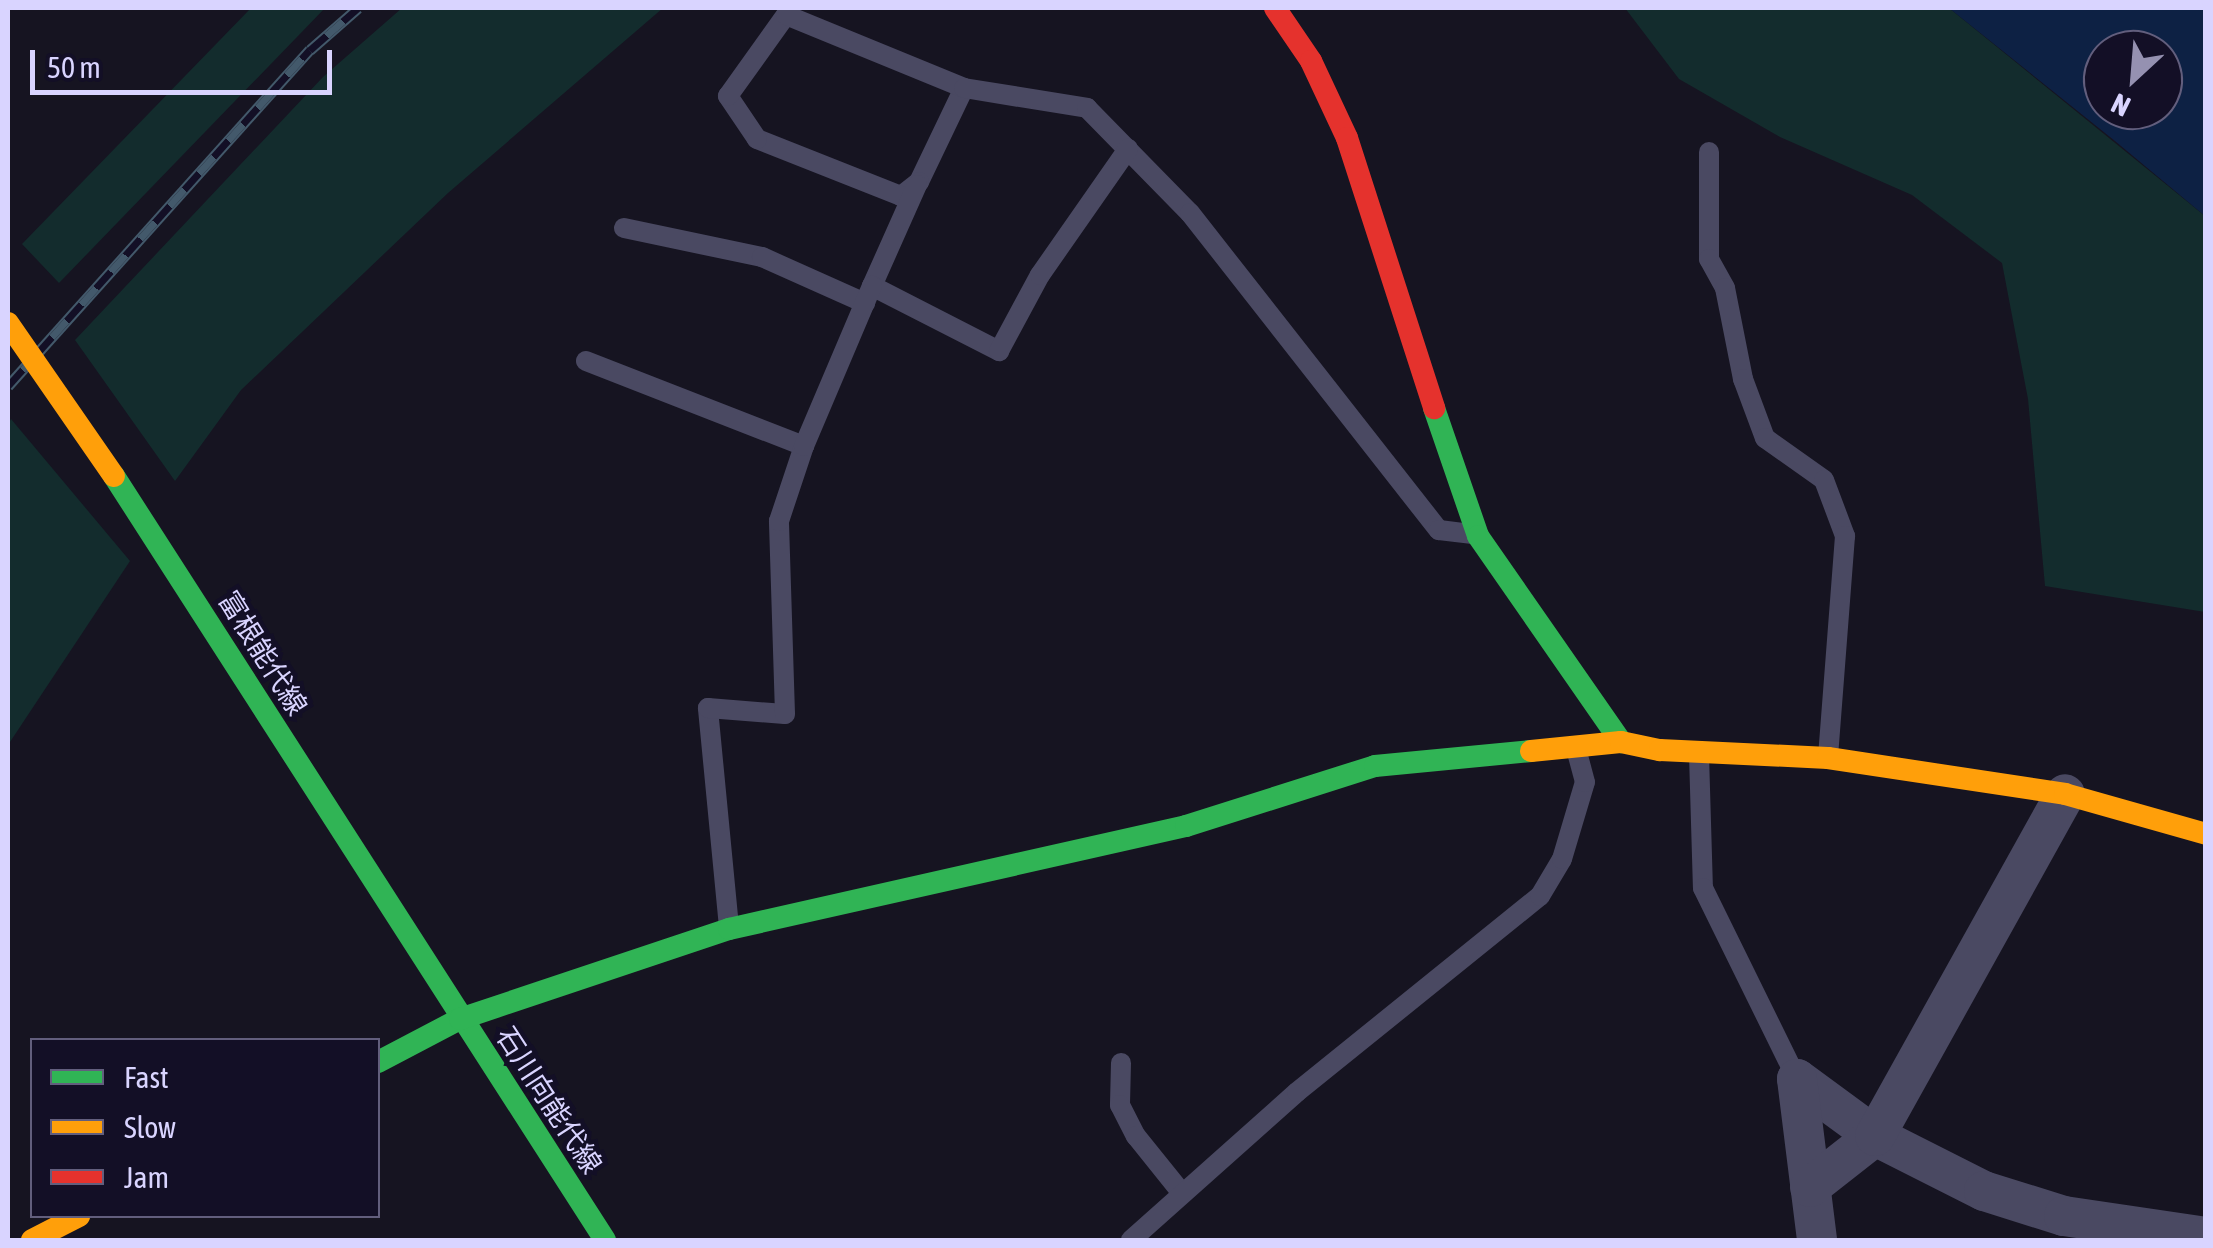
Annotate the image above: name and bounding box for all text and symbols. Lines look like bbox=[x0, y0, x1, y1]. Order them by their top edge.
scale bar bbox=[35, 30, 338, 92]
north arrow bbox=[2083, 30, 2183, 130]
text: 50 m bbox=[47, 50, 101, 84]
text: N bbox=[2106, 87, 2135, 123]
street label: 富根能代線 bbox=[212, 585, 314, 721]
street label: 石川向能代線 bbox=[489, 1020, 609, 1180]
legend bbox=[30, 1038, 380, 1218]
text: Fast bbox=[124, 1060, 169, 1094]
text: Slow bbox=[124, 1110, 176, 1144]
text: Jam bbox=[124, 1160, 169, 1194]

